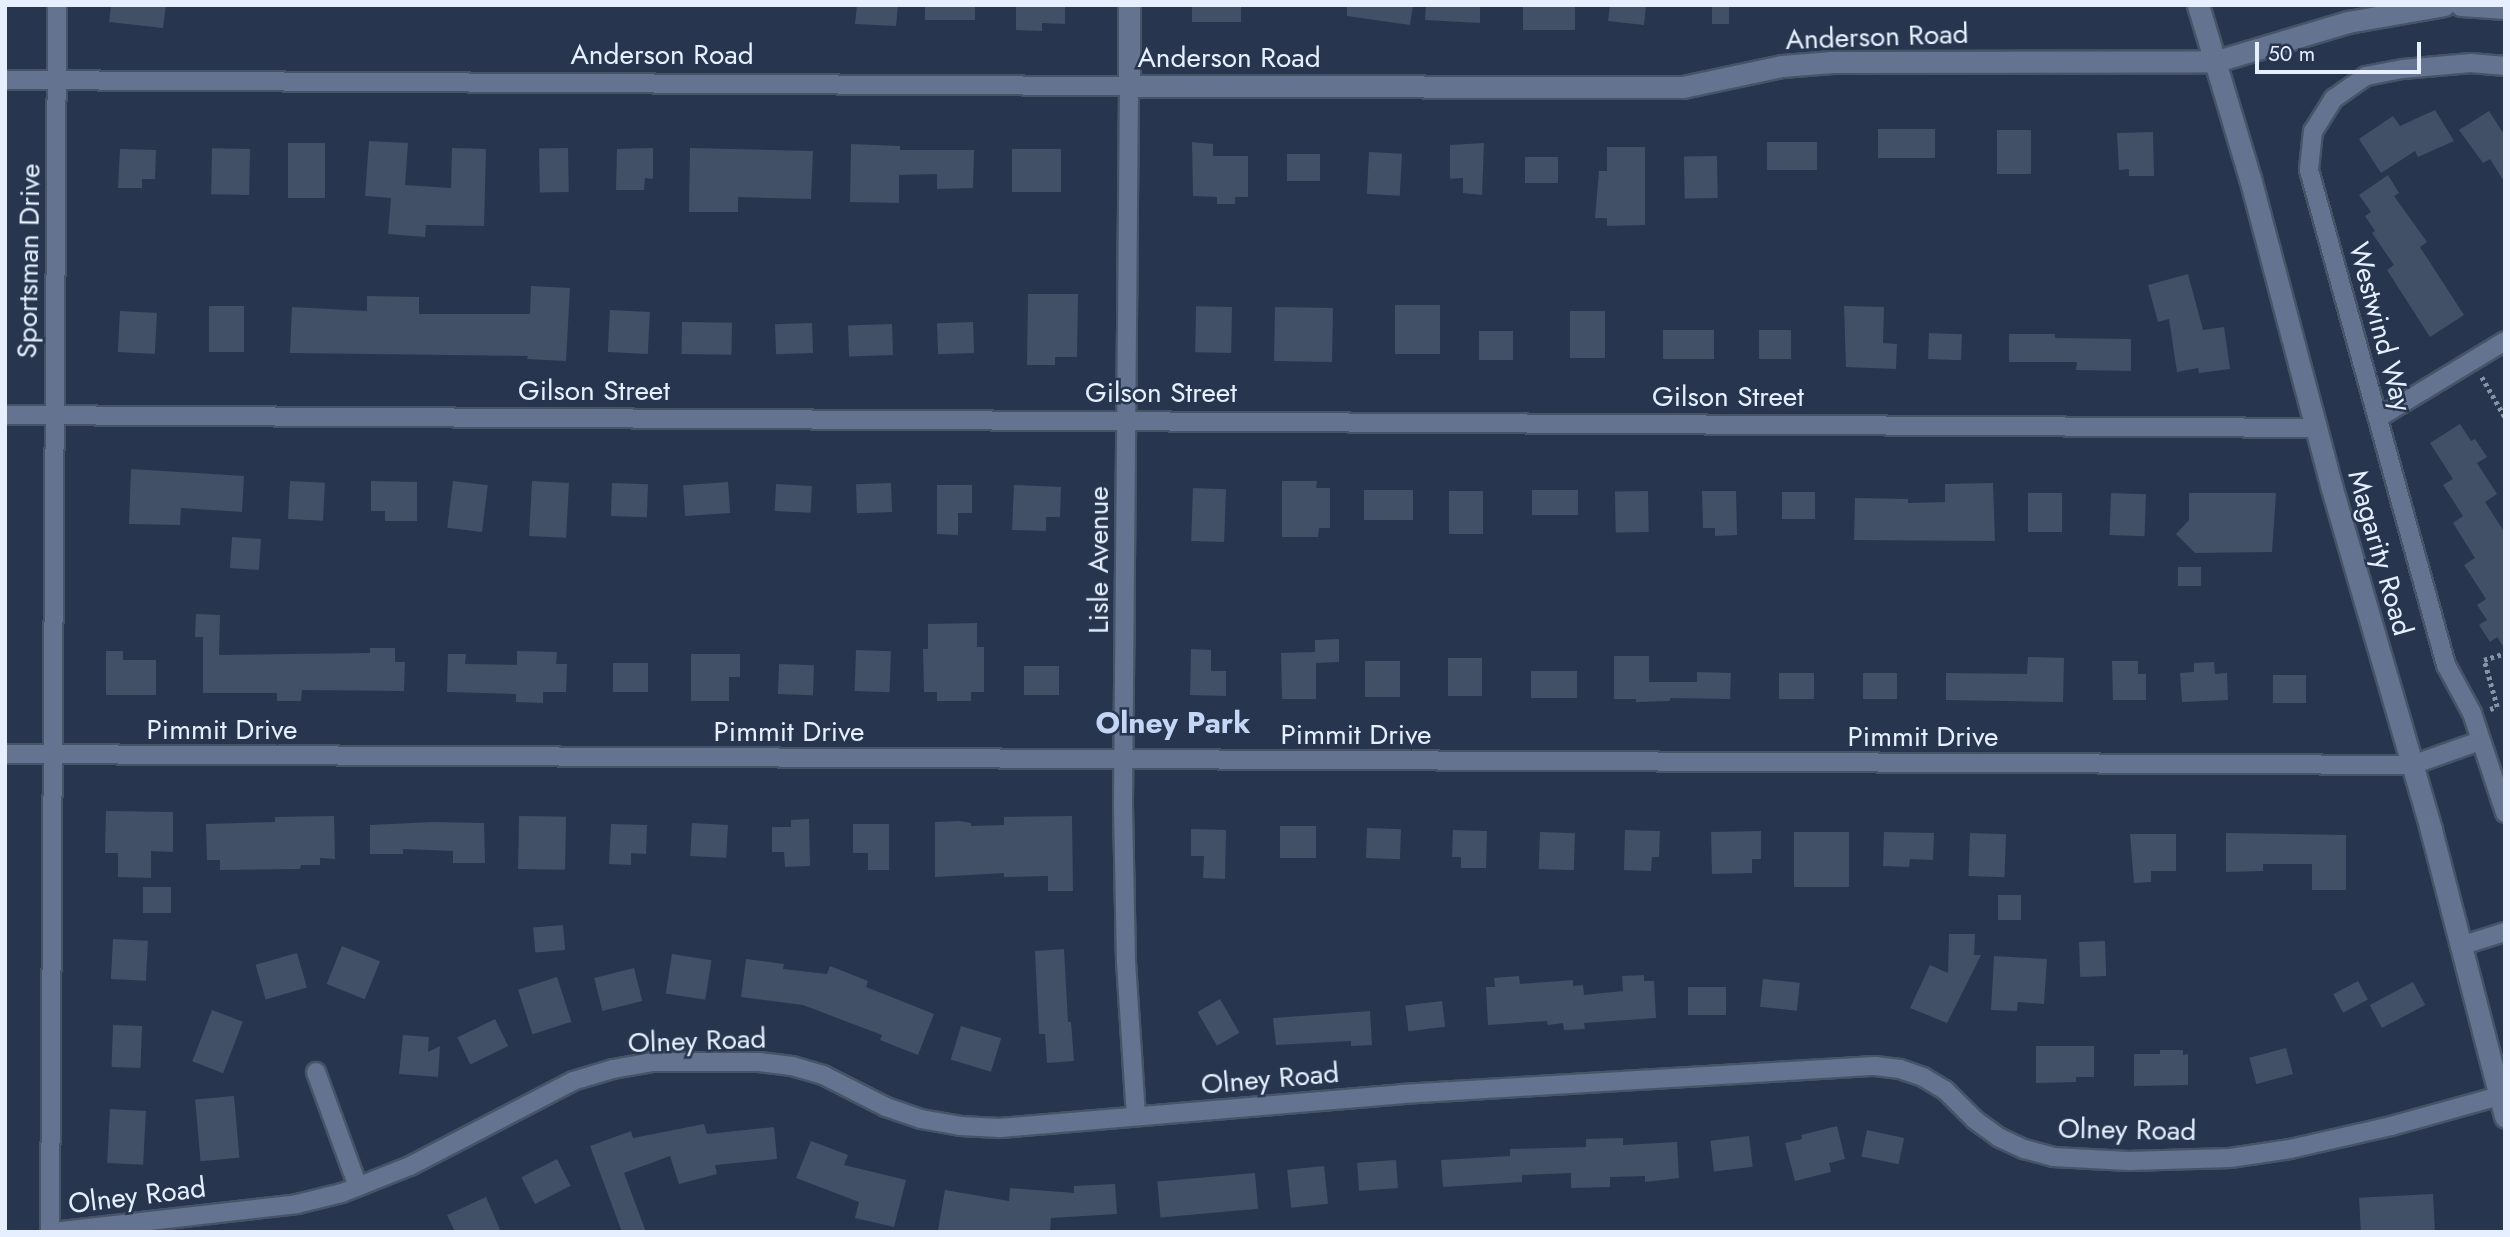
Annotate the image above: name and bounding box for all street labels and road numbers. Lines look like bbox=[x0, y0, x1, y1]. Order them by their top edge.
street label: Anderson Road bbox=[1785, 17, 1969, 57]
street label: Anderson Road bbox=[570, 38, 754, 72]
street label: Anderson Road bbox=[1137, 41, 1321, 75]
street label: Sportsman Drive bbox=[11, 163, 47, 359]
street label: Westwind Way bbox=[2341, 239, 2419, 415]
street label: Gilson Street bbox=[518, 374, 670, 408]
street label: Gilson Street bbox=[1085, 376, 1237, 410]
street label: Gilson Street bbox=[1652, 380, 1804, 414]
street label: Magarity Road bbox=[2340, 467, 2420, 639]
street label: Lisle Avenue bbox=[1082, 486, 1116, 634]
street label: Pimmit Drive bbox=[147, 713, 297, 747]
street label: Pimmit Drive bbox=[714, 715, 864, 749]
street label: Pimmit Drive bbox=[1281, 718, 1431, 752]
street label: Pimmit Drive bbox=[1848, 720, 1998, 754]
street label: Olney Road bbox=[627, 1022, 767, 1060]
street label: Olney Road bbox=[1200, 1056, 1340, 1102]
street label: Olney Road bbox=[2058, 1112, 2196, 1148]
street label: Olney Road bbox=[66, 1171, 208, 1221]

